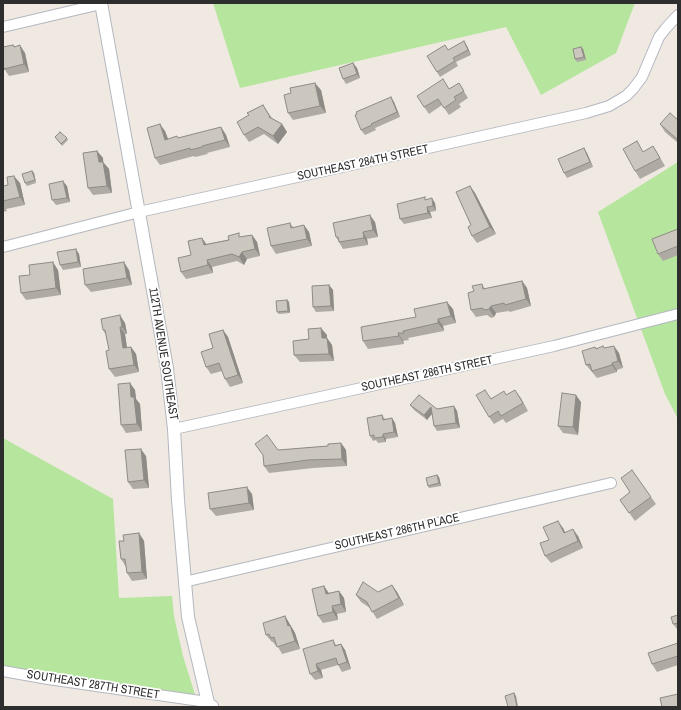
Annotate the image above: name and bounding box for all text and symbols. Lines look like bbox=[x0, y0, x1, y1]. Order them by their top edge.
street label: SOUTHEAST 284TH STREET bbox=[296, 142, 430, 184]
street label: 112TH AVENUE SOUTHEAST bbox=[145, 287, 181, 421]
street label: SOUTHEAST 286TH STREET bbox=[360, 353, 494, 395]
street label: SOUTHEAST 286TH PLACE bbox=[333, 511, 461, 553]
street label: SOUTHEAST 287TH STREET bbox=[26, 667, 160, 703]

